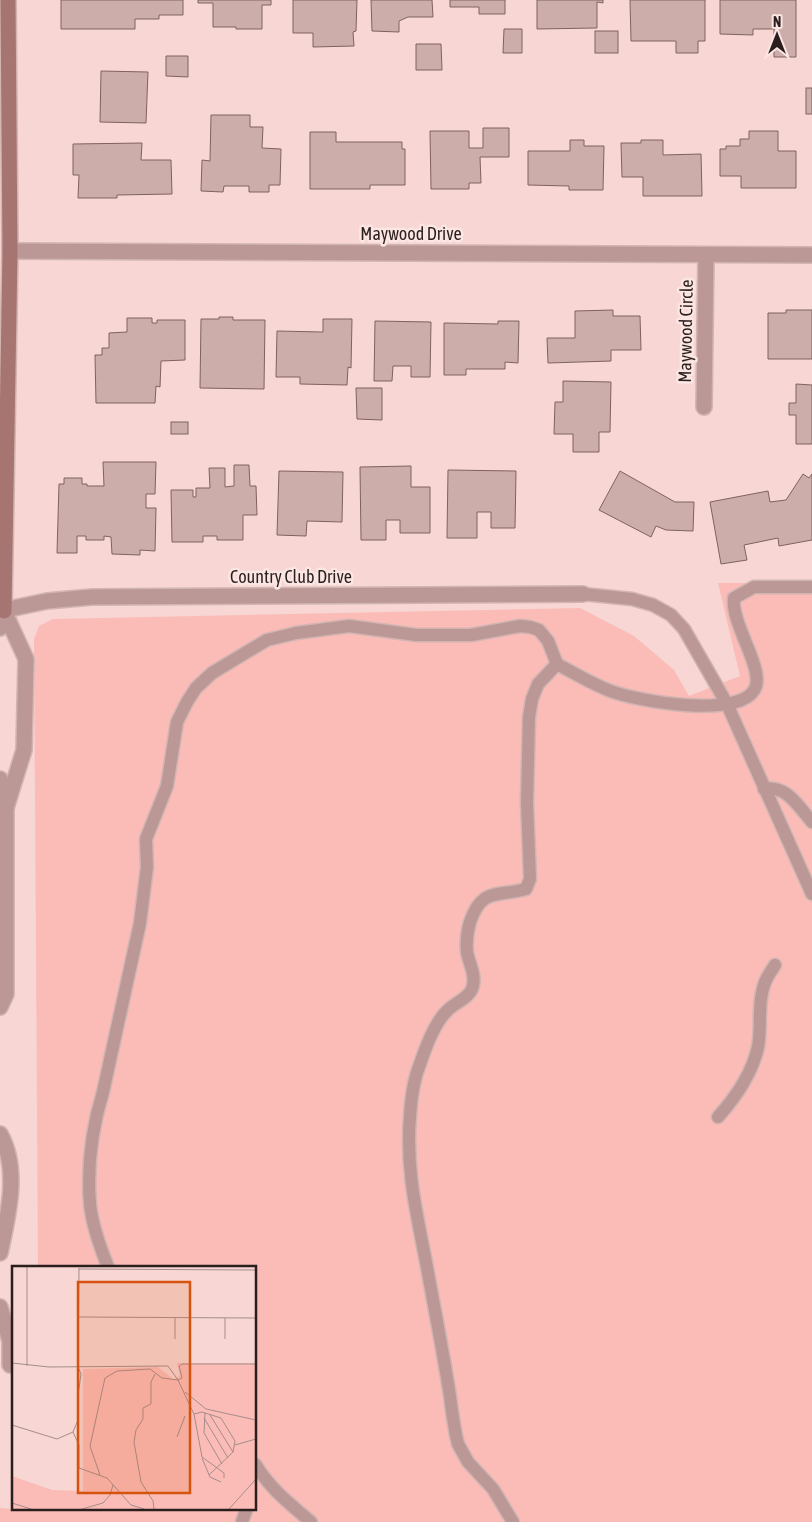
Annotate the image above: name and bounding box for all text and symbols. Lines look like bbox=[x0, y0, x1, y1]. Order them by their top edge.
north arrow bbox=[752, 10, 802, 60]
text: N bbox=[773, 14, 781, 30]
street label: Maywood Drive bbox=[360, 223, 462, 244]
street label: Maywood Circle bbox=[674, 279, 697, 383]
street label: Country Club Drive bbox=[230, 566, 352, 587]
inset map bbox=[12, 1266, 256, 1510]

